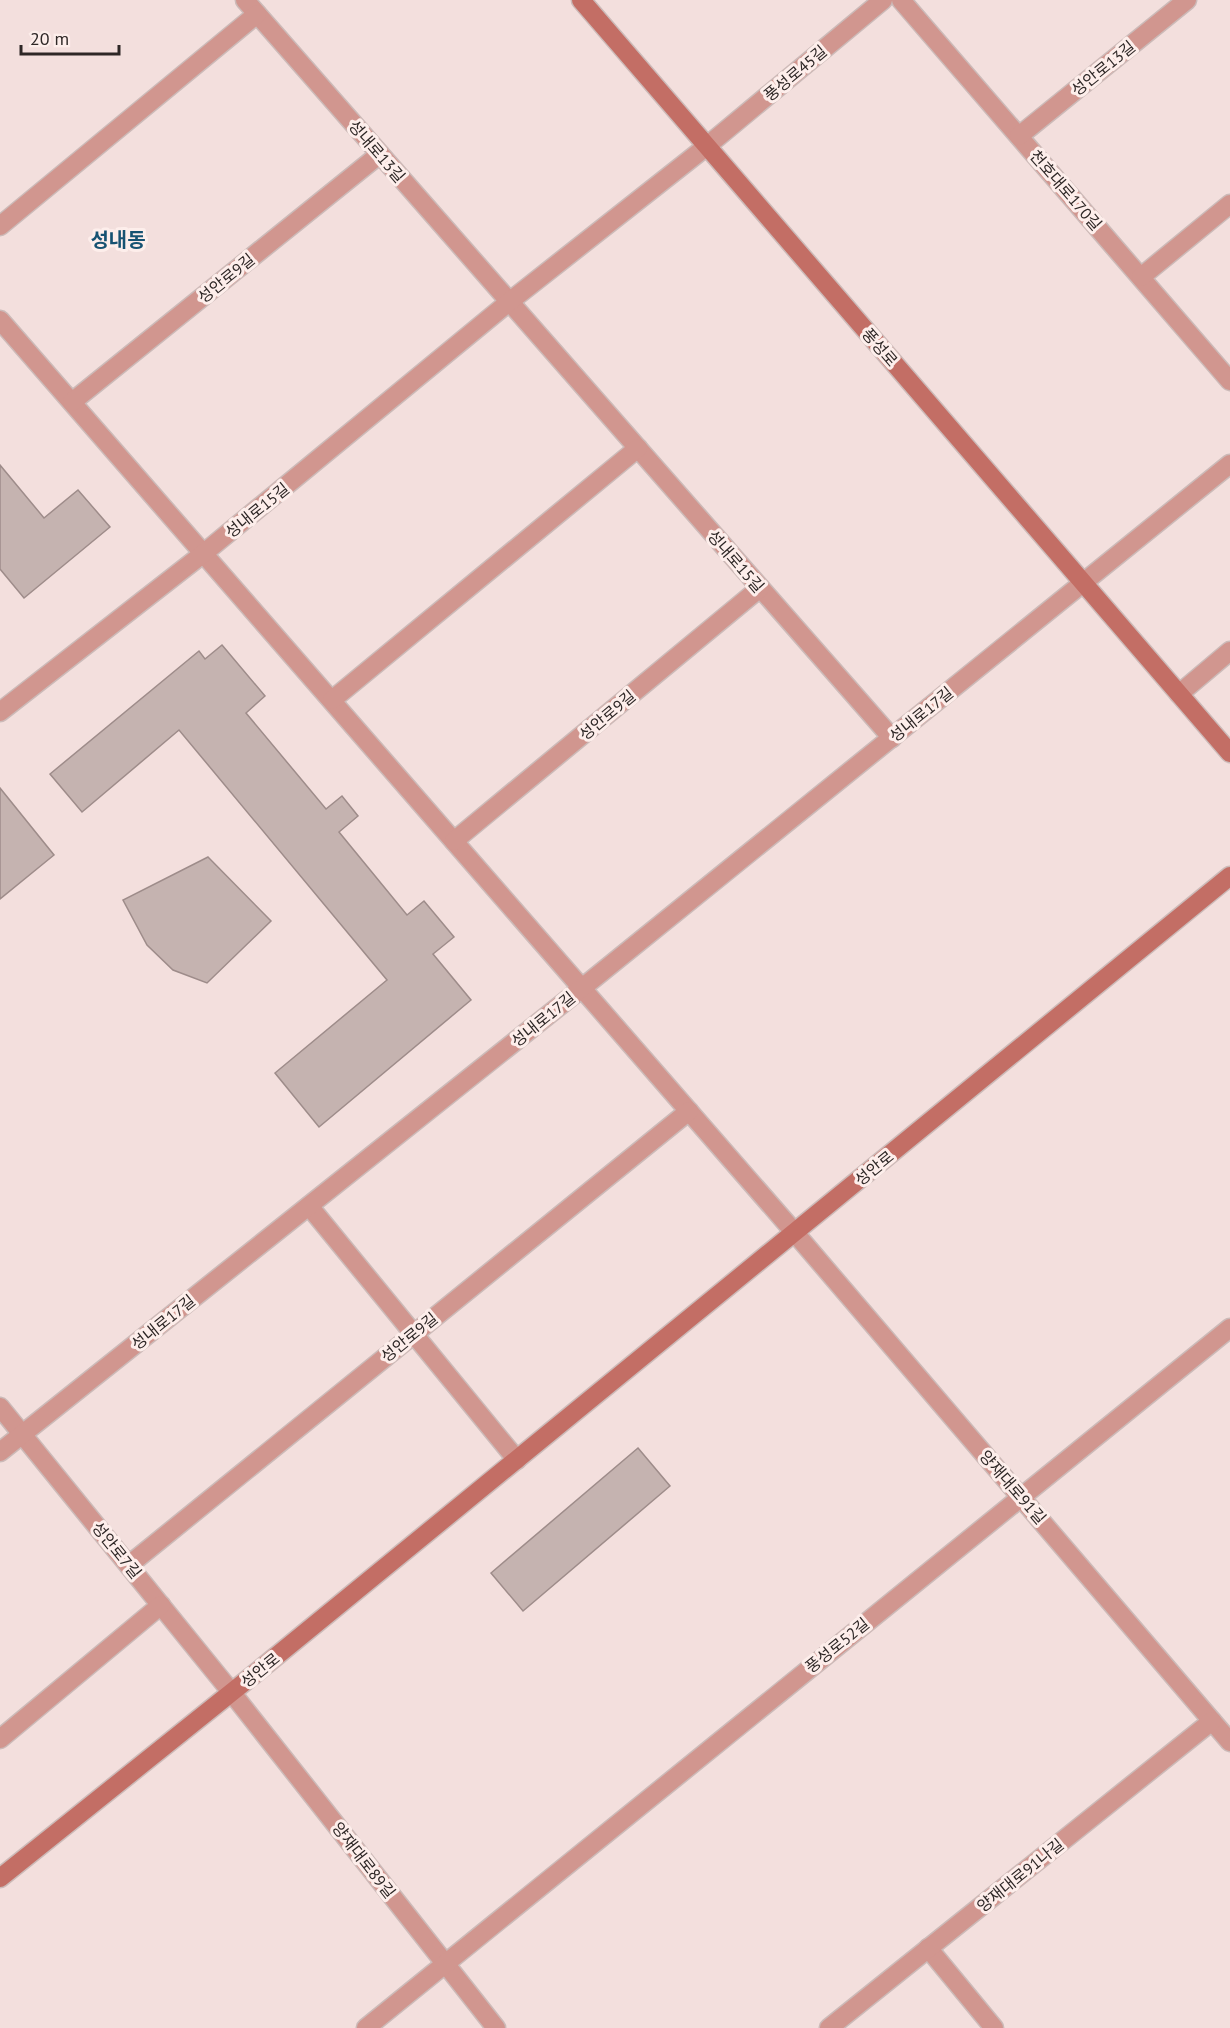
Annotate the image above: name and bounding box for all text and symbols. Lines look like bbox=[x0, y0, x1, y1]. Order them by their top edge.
scale bar bbox=[21, 18, 118, 56]
text: 20 m bbox=[30, 27, 69, 50]
street label: 성안로13길 bbox=[1067, 36, 1139, 100]
street label: 풍성로45길 bbox=[759, 41, 831, 105]
street label: 성내로13길 bbox=[344, 116, 410, 186]
street label: 천호대로170길 bbox=[1026, 146, 1106, 234]
district label: 성내동 bbox=[90, 227, 146, 253]
street label: 성안로9길 bbox=[193, 249, 259, 307]
street label: 풍성로 bbox=[858, 324, 902, 370]
street label: 성내로15길 bbox=[221, 478, 293, 542]
street label: 성내로15길 bbox=[703, 526, 769, 596]
street label: 성내로17길 bbox=[885, 682, 957, 746]
street label: 성안로9길 bbox=[575, 686, 639, 744]
street label: 성내로17길 bbox=[507, 987, 579, 1051]
street label: 성안로 bbox=[851, 1146, 898, 1190]
street label: 성내로17길 bbox=[127, 1290, 199, 1354]
street label: 성안로9길 bbox=[376, 1308, 442, 1366]
street label: 양재대로91길 bbox=[976, 1446, 1050, 1528]
street label: 성안로7길 bbox=[88, 1517, 146, 1583]
street label: 풍성로52길 bbox=[801, 1613, 873, 1677]
street label: 성안로 bbox=[237, 1648, 284, 1692]
street label: 양재대로89길 bbox=[328, 1818, 400, 1902]
street label: 양재대로91나길 bbox=[973, 1834, 1067, 1916]

